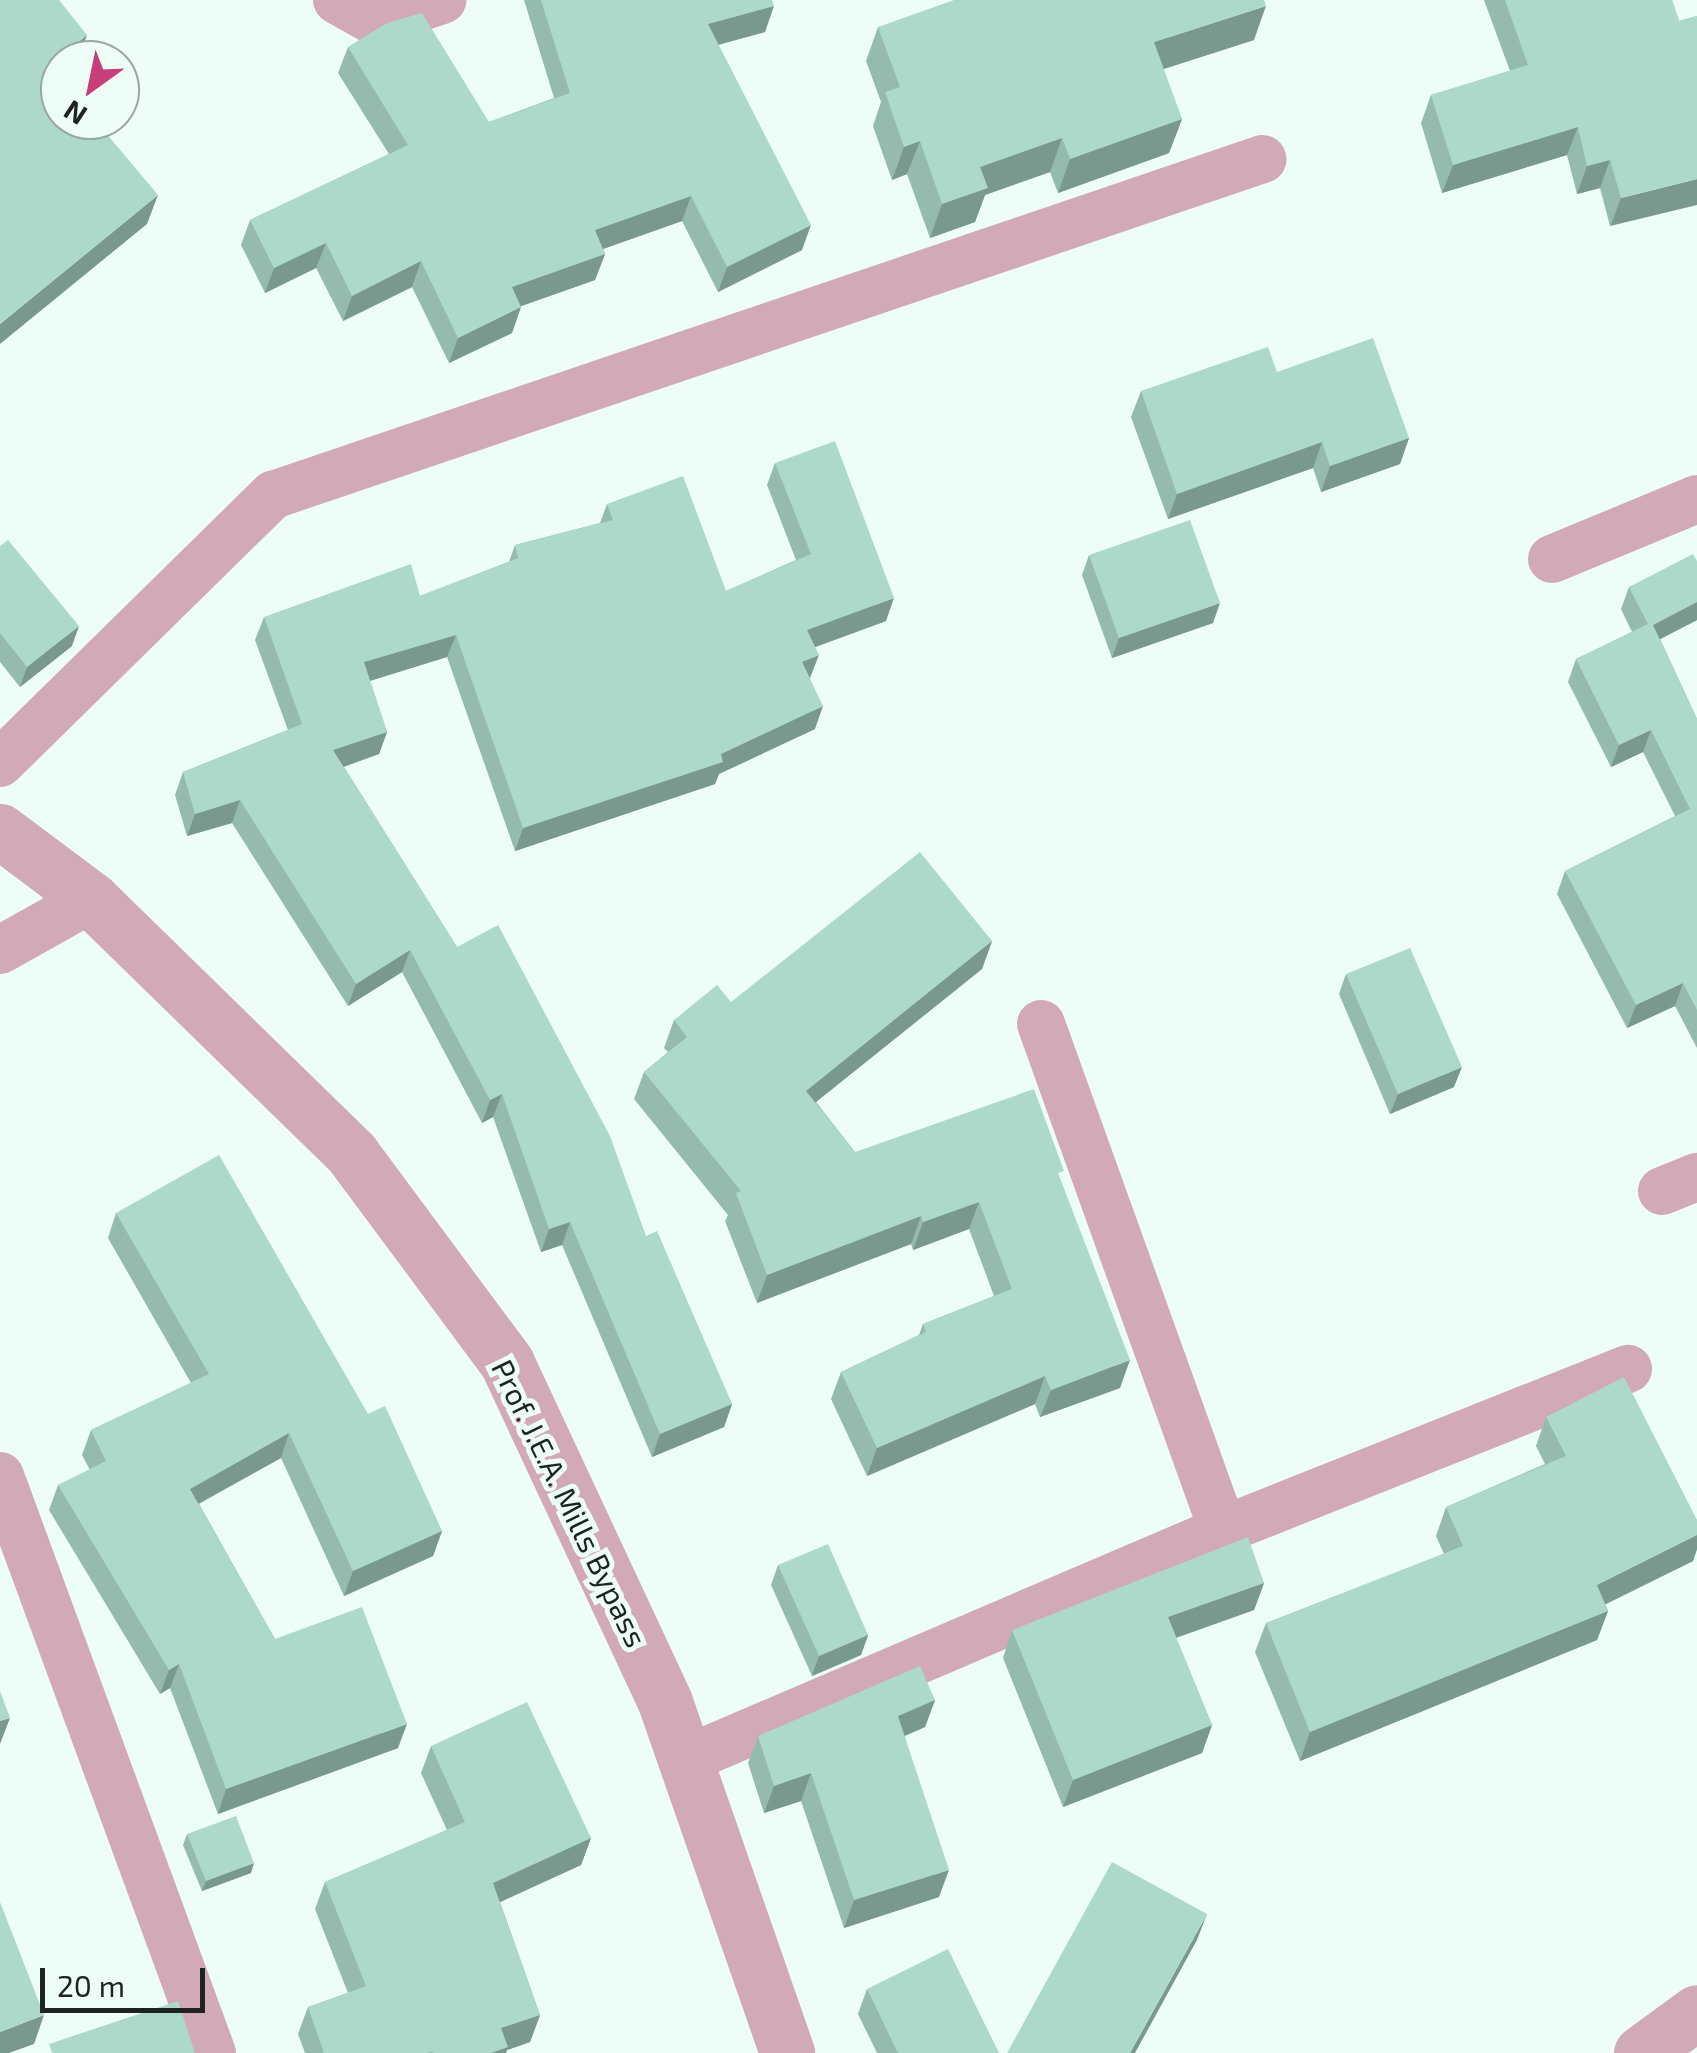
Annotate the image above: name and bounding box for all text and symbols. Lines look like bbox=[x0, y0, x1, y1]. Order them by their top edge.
north arrow bbox=[40, 40, 140, 140]
text: N bbox=[57, 94, 92, 133]
street label: Prof. J.E.A. Mills Bypass bbox=[485, 1353, 655, 1653]
scale bar bbox=[45, 1948, 210, 2010]
text: 20 m bbox=[57, 1967, 125, 2003]

